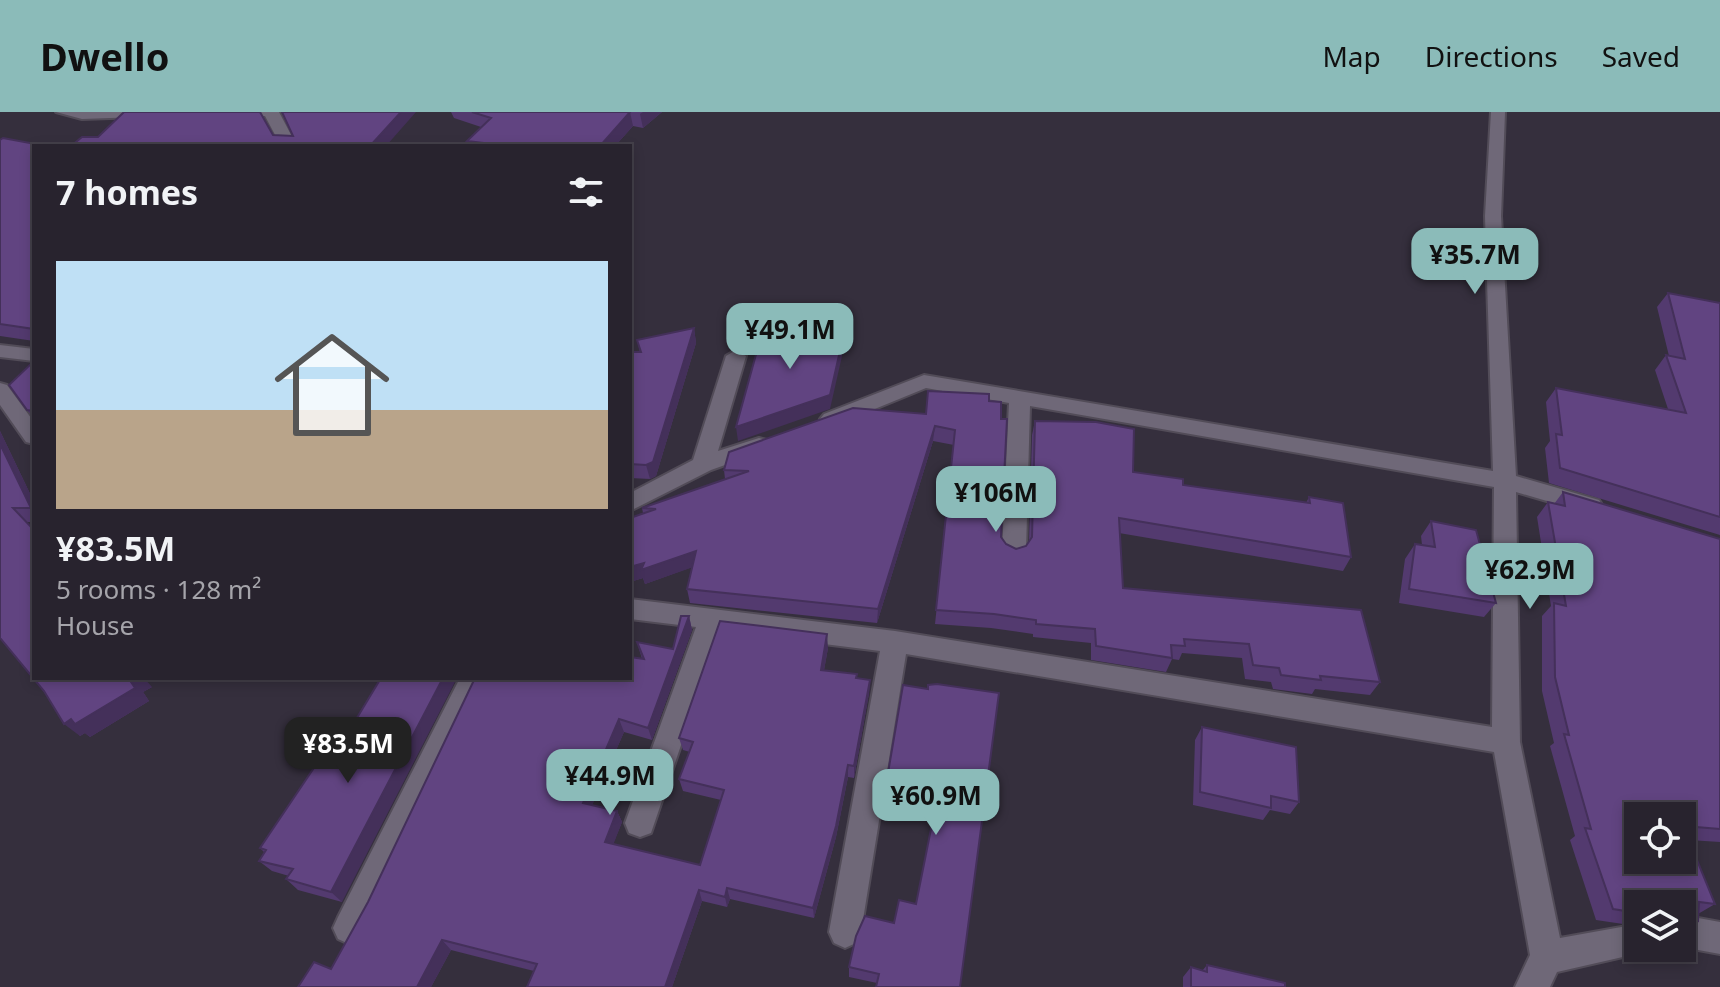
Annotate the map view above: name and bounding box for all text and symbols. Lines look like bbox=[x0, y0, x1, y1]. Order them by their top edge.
text: Dwello bbox=[40, 30, 169, 82]
text: Map bbox=[1322, 37, 1381, 75]
text: Directions bbox=[1425, 37, 1558, 75]
text: Saved bbox=[1602, 37, 1680, 75]
text: 7 homes bbox=[56, 169, 198, 215]
icon: filters bbox=[564, 170, 608, 214]
pin: ¥35.7M bbox=[1410, 228, 1540, 296]
text: ¥35.7M bbox=[1429, 236, 1521, 272]
pin: ¥49.1M bbox=[725, 303, 855, 371]
text: ¥49.1M bbox=[744, 311, 836, 347]
icon: home bbox=[260, 313, 404, 457]
pin: ¥106M bbox=[940, 466, 1052, 534]
text: ¥106M bbox=[954, 474, 1038, 510]
text: ¥83.5M bbox=[56, 525, 175, 571]
pin: ¥62.9M bbox=[1465, 543, 1595, 611]
text: ¥62.9M bbox=[1484, 551, 1576, 587]
text: 5 rooms · 128 m² bbox=[56, 571, 261, 607]
text: House bbox=[56, 607, 134, 643]
pin: ¥83.5M bbox=[283, 717, 413, 785]
text: ¥83.5M bbox=[302, 725, 394, 761]
pin: ¥44.9M bbox=[545, 749, 675, 817]
text: ¥44.9M bbox=[564, 757, 656, 793]
pin: ¥60.9M bbox=[871, 769, 1001, 837]
text: ¥60.9M bbox=[890, 777, 982, 813]
map controls bbox=[1624, 802, 1696, 962]
button: locate bbox=[1624, 802, 1696, 874]
button: layers bbox=[1624, 890, 1696, 962]

